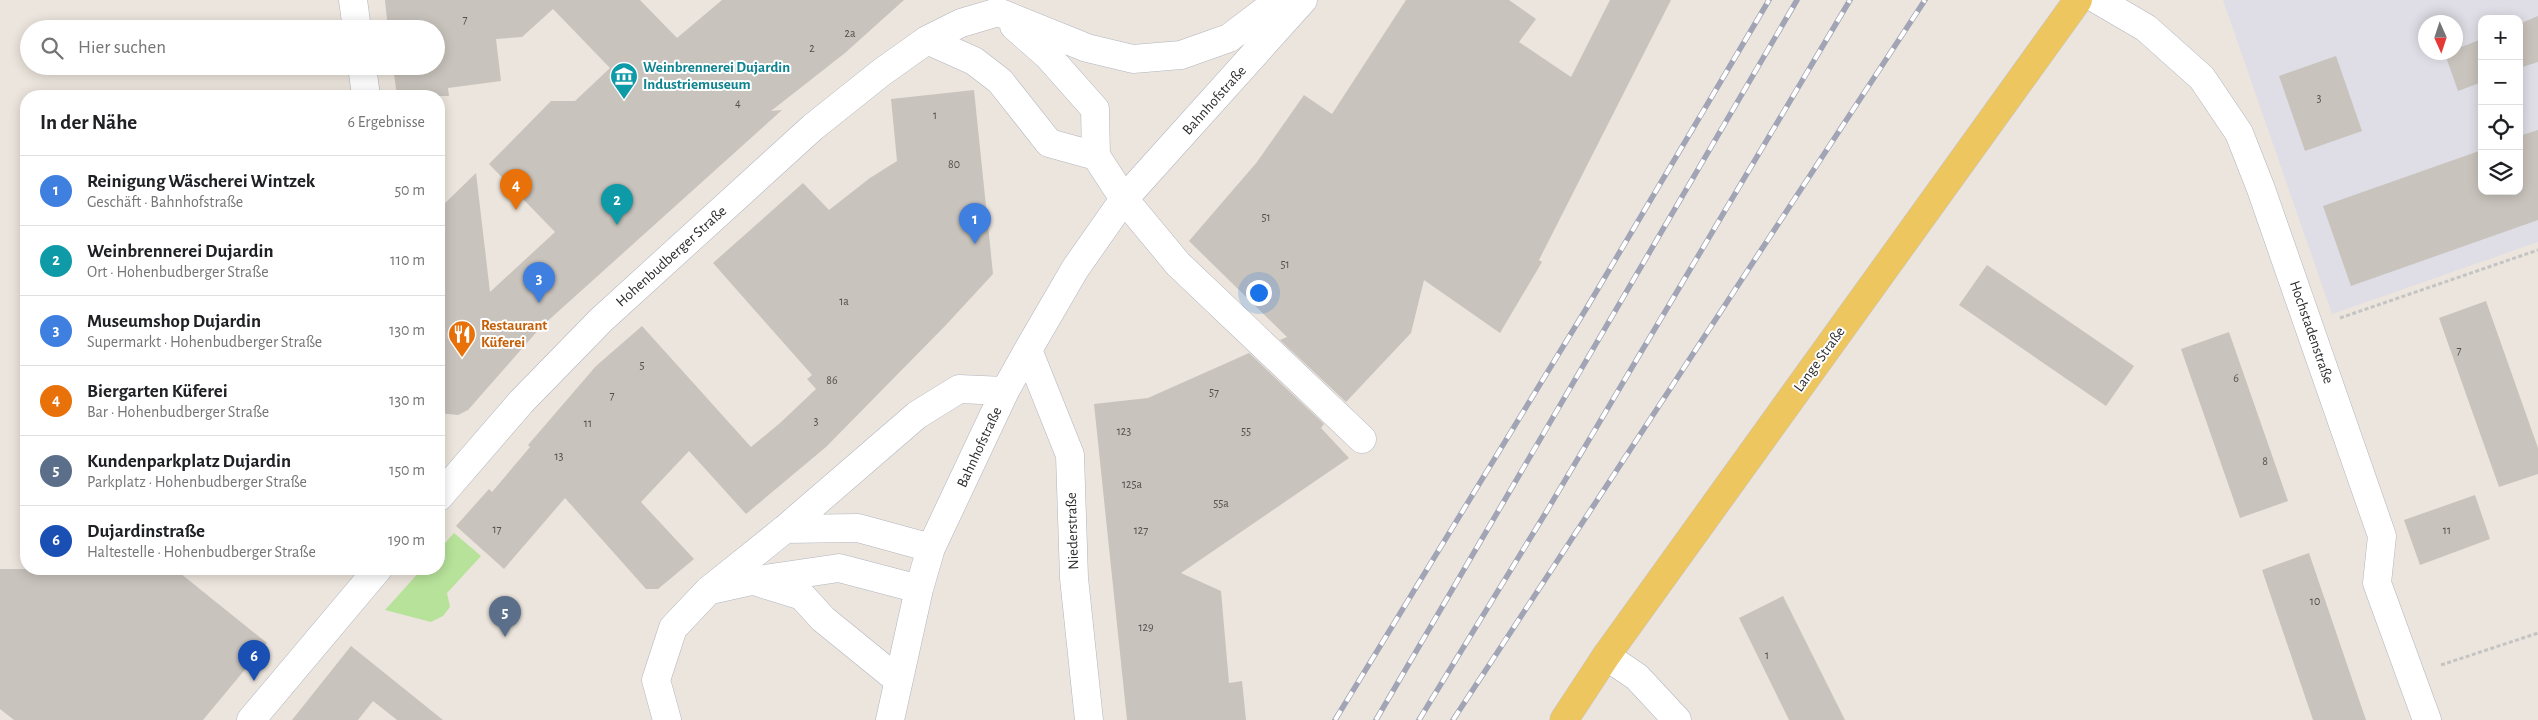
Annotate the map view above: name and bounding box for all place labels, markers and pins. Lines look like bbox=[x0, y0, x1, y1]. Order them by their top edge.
place label: Weinbrennerei Dujardin Industriemuseum bbox=[643, 60, 790, 92]
museum icon: Weinbrennerei Dujardin Industriemuseum bbox=[609, 61, 639, 100]
pin: 4 bbox=[500, 169, 532, 210]
pin: 2 bbox=[601, 184, 633, 225]
pin: 1 bbox=[959, 203, 991, 244]
pin: 3 bbox=[523, 262, 555, 303]
place label: Restaurant Küferei bbox=[481, 318, 547, 350]
restaurant icon: Restaurant Küferei bbox=[447, 319, 477, 358]
pin: 5 bbox=[489, 596, 521, 637]
pin: 6 bbox=[238, 640, 270, 681]

